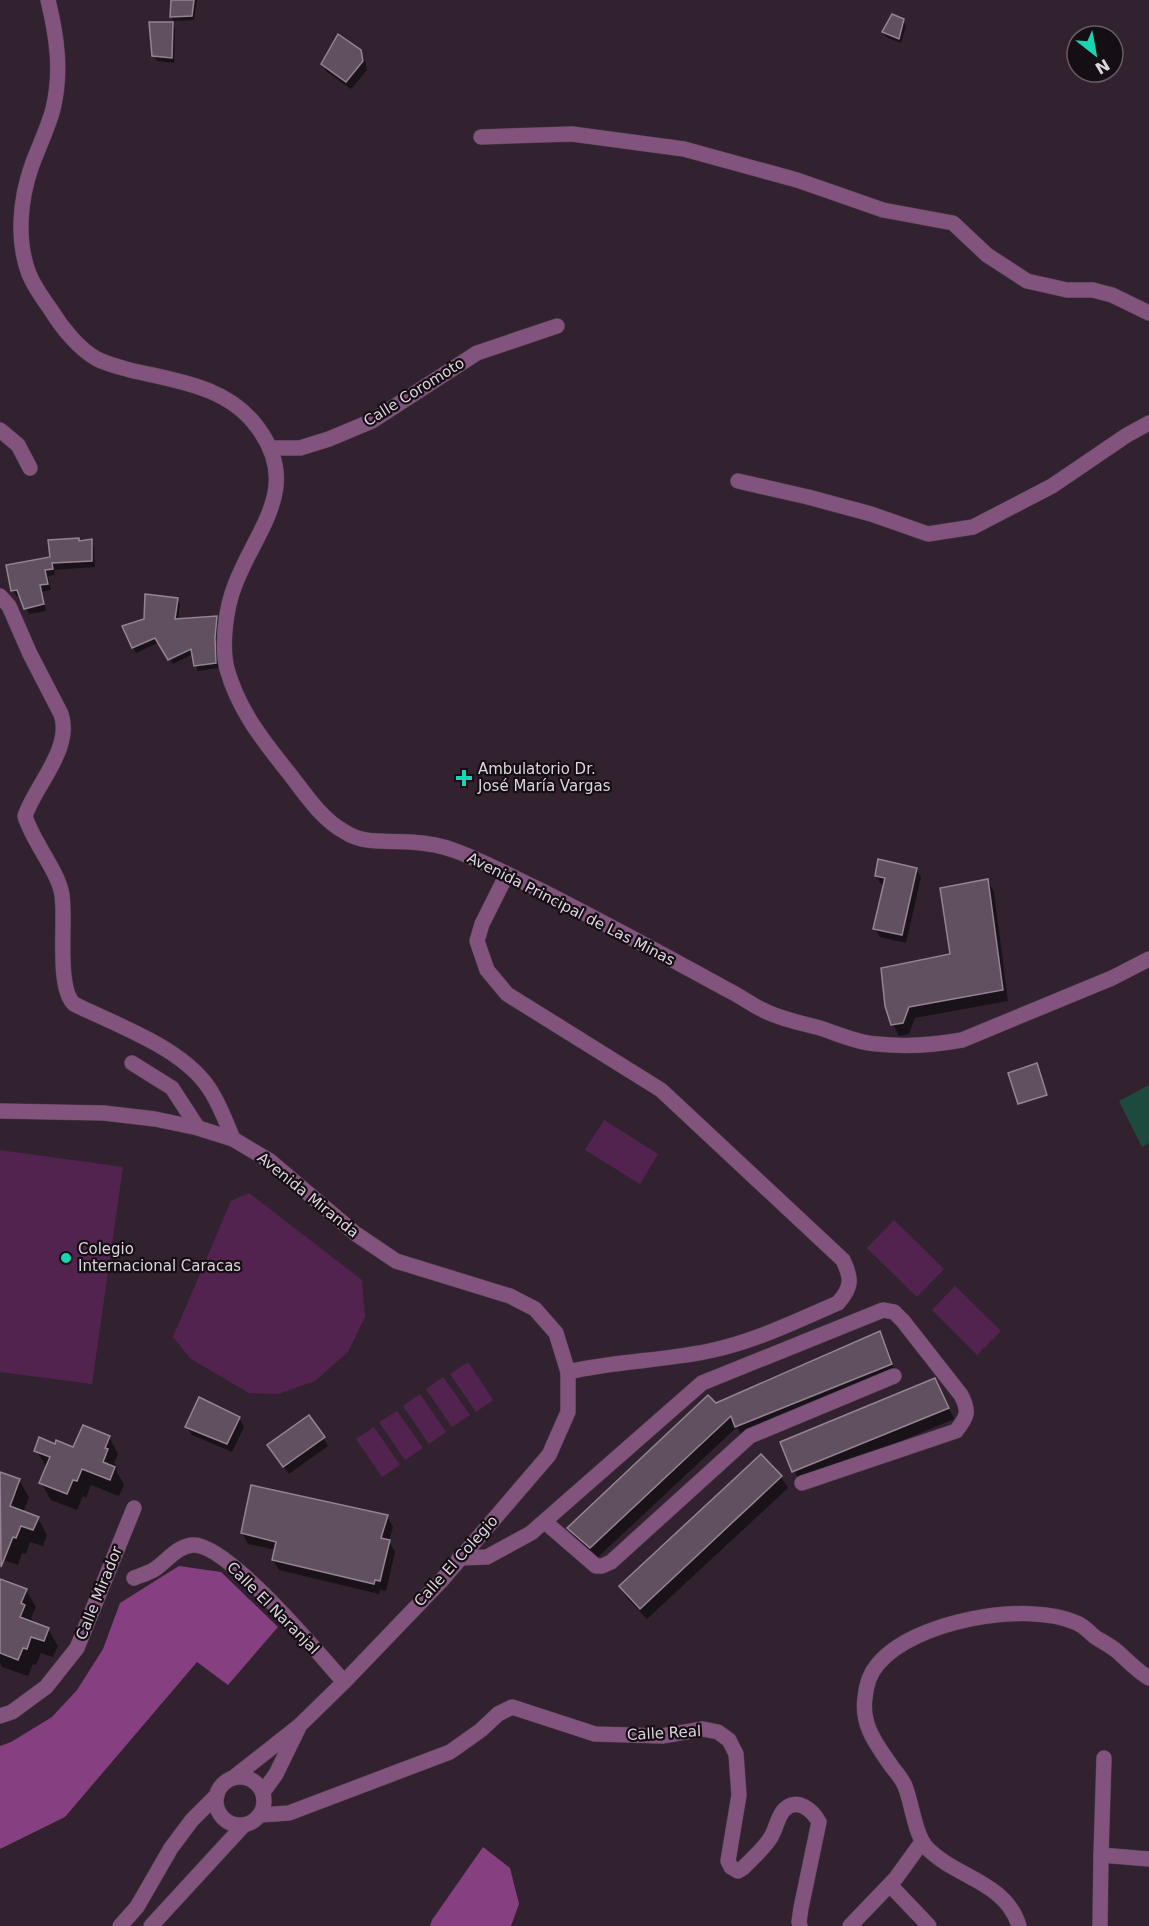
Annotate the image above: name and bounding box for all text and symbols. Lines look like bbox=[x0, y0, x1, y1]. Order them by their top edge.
north arrow bbox=[1065, 24, 1125, 84]
text: N bbox=[1092, 55, 1113, 78]
street label: Calle Coromoto bbox=[360, 354, 468, 430]
place label: Ambulatorio Dr. José María Vargas bbox=[477, 760, 611, 795]
marker: Ambulatorio Dr. José María Vargas bbox=[455, 769, 473, 787]
street label: Avenida Principal de Las Minas bbox=[464, 849, 678, 969]
street label: Avenida Miranda bbox=[254, 1149, 362, 1241]
place label: Colegio Internacional Caracas bbox=[78, 1240, 241, 1275]
marker: Colegio Internacional Caracas bbox=[59, 1251, 73, 1265]
street label: Calle El Colegio bbox=[410, 1512, 502, 1610]
street label: Calle Mirador bbox=[72, 1543, 126, 1642]
street label: Calle El Naranjal bbox=[223, 1558, 323, 1658]
street label: Calle Real bbox=[626, 1722, 702, 1744]

